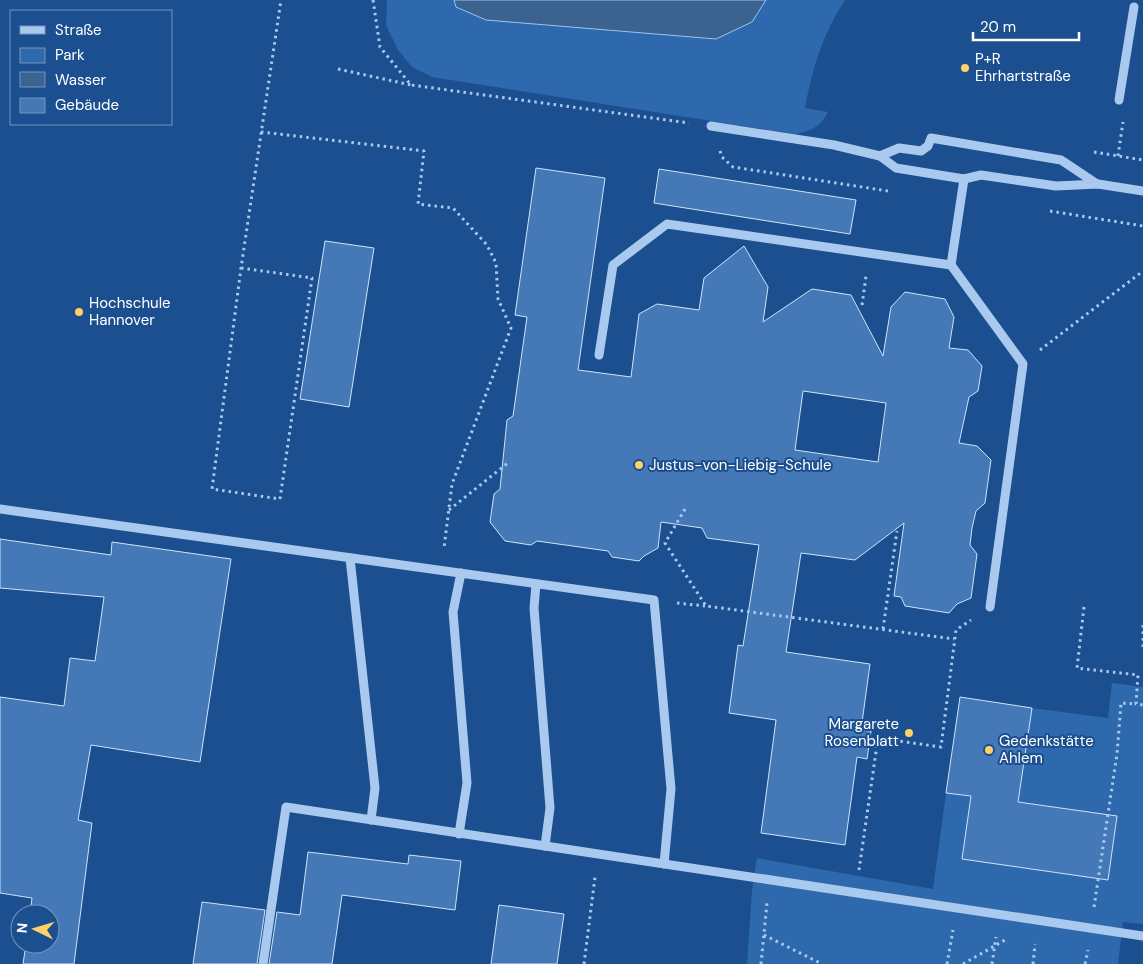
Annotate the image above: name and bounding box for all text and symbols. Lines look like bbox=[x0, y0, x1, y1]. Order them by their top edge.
legend bbox=[10, 10, 172, 125]
scale bar bbox=[973, 10, 1079, 42]
text: 20 m bbox=[980, 17, 1016, 37]
text: Straße bbox=[55, 20, 102, 40]
text: Park bbox=[55, 45, 85, 65]
place label: P+R Ehrhartstraße bbox=[975, 49, 1071, 86]
marker: P+R Ehrhartstraße bbox=[959, 62, 971, 74]
text: Wasser bbox=[55, 70, 107, 90]
text: Gebäude bbox=[55, 95, 119, 115]
place label: Hochschule Hannover bbox=[89, 293, 171, 330]
marker: Hochschule Hannover bbox=[73, 306, 85, 318]
place label: Justus-von-Liebig-Schule bbox=[649, 455, 831, 475]
marker: Justus-von-Liebig-Schule bbox=[633, 459, 645, 471]
place label: Margarete Rosenblatt bbox=[825, 714, 899, 751]
marker: Margarete Rosenblatt bbox=[903, 727, 915, 739]
place label: Gedenkstätte Ahlem bbox=[999, 731, 1094, 768]
marker: Gedenkstätte Ahlem bbox=[983, 744, 995, 756]
north arrow bbox=[10, 904, 60, 954]
text: N bbox=[13, 922, 31, 934]

